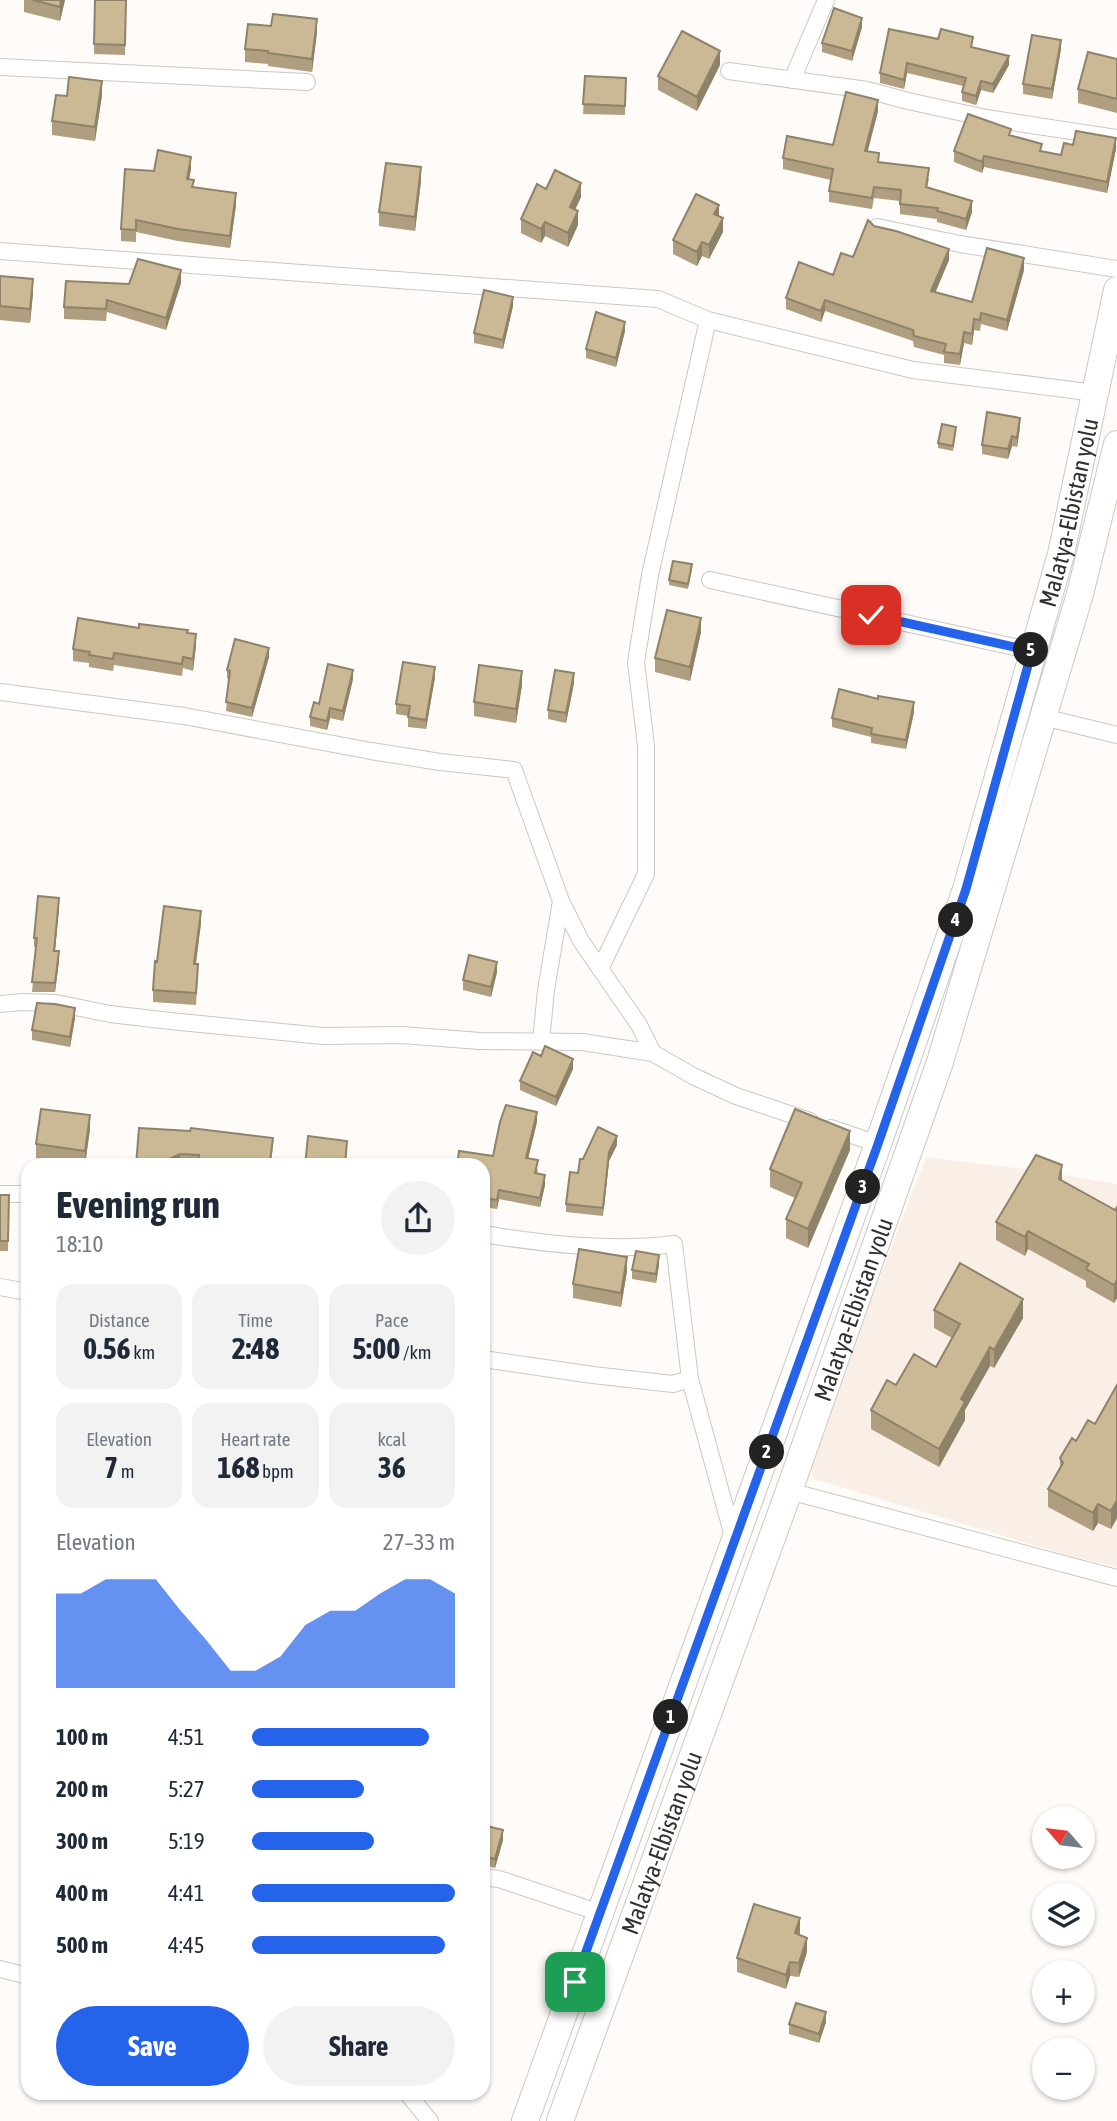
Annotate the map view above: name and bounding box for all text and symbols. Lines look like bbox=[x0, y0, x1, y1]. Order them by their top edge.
street label: Malatya-Elbistan yolu bbox=[1033, 416, 1103, 610]
pin bbox=[841, 585, 901, 645]
icon: check bbox=[852, 596, 890, 634]
pin: 5 bbox=[1014, 632, 1048, 668]
text: 5 bbox=[1026, 638, 1035, 660]
pin: 4 bbox=[939, 902, 974, 937]
text: 4 bbox=[951, 908, 960, 930]
pin: 3 bbox=[846, 1170, 880, 1204]
text: 3 bbox=[858, 1175, 867, 1197]
button: share bbox=[381, 1181, 455, 1255]
text: Evening run bbox=[56, 1183, 220, 1226]
street label: Malatya-Elbistan yolu bbox=[808, 1214, 898, 1405]
text: 18:10 bbox=[56, 1231, 103, 1257]
text: Distance bbox=[89, 1309, 150, 1331]
text: Time bbox=[238, 1309, 273, 1331]
text: Pace bbox=[375, 1309, 409, 1331]
text: 0.56 bbox=[83, 1331, 131, 1365]
text: 2:48 bbox=[232, 1331, 279, 1365]
text: 5:00 bbox=[352, 1331, 400, 1365]
text: km bbox=[131, 1341, 155, 1363]
text: /km bbox=[400, 1341, 431, 1363]
text: Elevation bbox=[86, 1428, 152, 1450]
text: Heart rate bbox=[221, 1428, 290, 1450]
text: kcal bbox=[377, 1428, 406, 1450]
pin: 2 bbox=[750, 1434, 784, 1470]
text: 2 bbox=[762, 1440, 771, 1462]
text: 7 bbox=[104, 1450, 118, 1484]
text: 168 bbox=[217, 1450, 260, 1484]
text: 36 bbox=[378, 1450, 406, 1484]
text: m bbox=[118, 1460, 134, 1482]
text: bpm bbox=[260, 1460, 294, 1482]
text: Elevation bbox=[56, 1529, 136, 1555]
text: 27–33 m bbox=[383, 1529, 455, 1555]
pin: 1 bbox=[654, 1700, 688, 1734]
text: 1 bbox=[666, 1705, 675, 1727]
text: 100 m bbox=[56, 1724, 108, 1750]
text: 4:51 bbox=[168, 1724, 205, 1750]
street label: Malatya-Elbistan yolu bbox=[616, 1748, 707, 1938]
text: 200 m bbox=[56, 1776, 108, 1802]
text: 5:27 bbox=[168, 1776, 205, 1802]
north arrow bbox=[1032, 1806, 1096, 1869]
map controls bbox=[1032, 1806, 1095, 2100]
text: 300 m bbox=[56, 1828, 108, 1854]
text: 5:19 bbox=[168, 1828, 205, 1854]
text: 400 m bbox=[56, 1880, 108, 1906]
text: 4:41 bbox=[168, 1880, 205, 1906]
button: layers bbox=[1032, 1883, 1095, 1946]
text: 500 m bbox=[56, 1932, 108, 1958]
text: 4:45 bbox=[168, 1932, 205, 1958]
pin bbox=[545, 1952, 605, 2012]
button: + bbox=[1032, 1960, 1095, 2023]
icon: arrive bbox=[556, 1963, 594, 2001]
button: Save bbox=[56, 2006, 249, 2086]
button: Share bbox=[263, 2006, 455, 2086]
button: − bbox=[1032, 2037, 1095, 2100]

